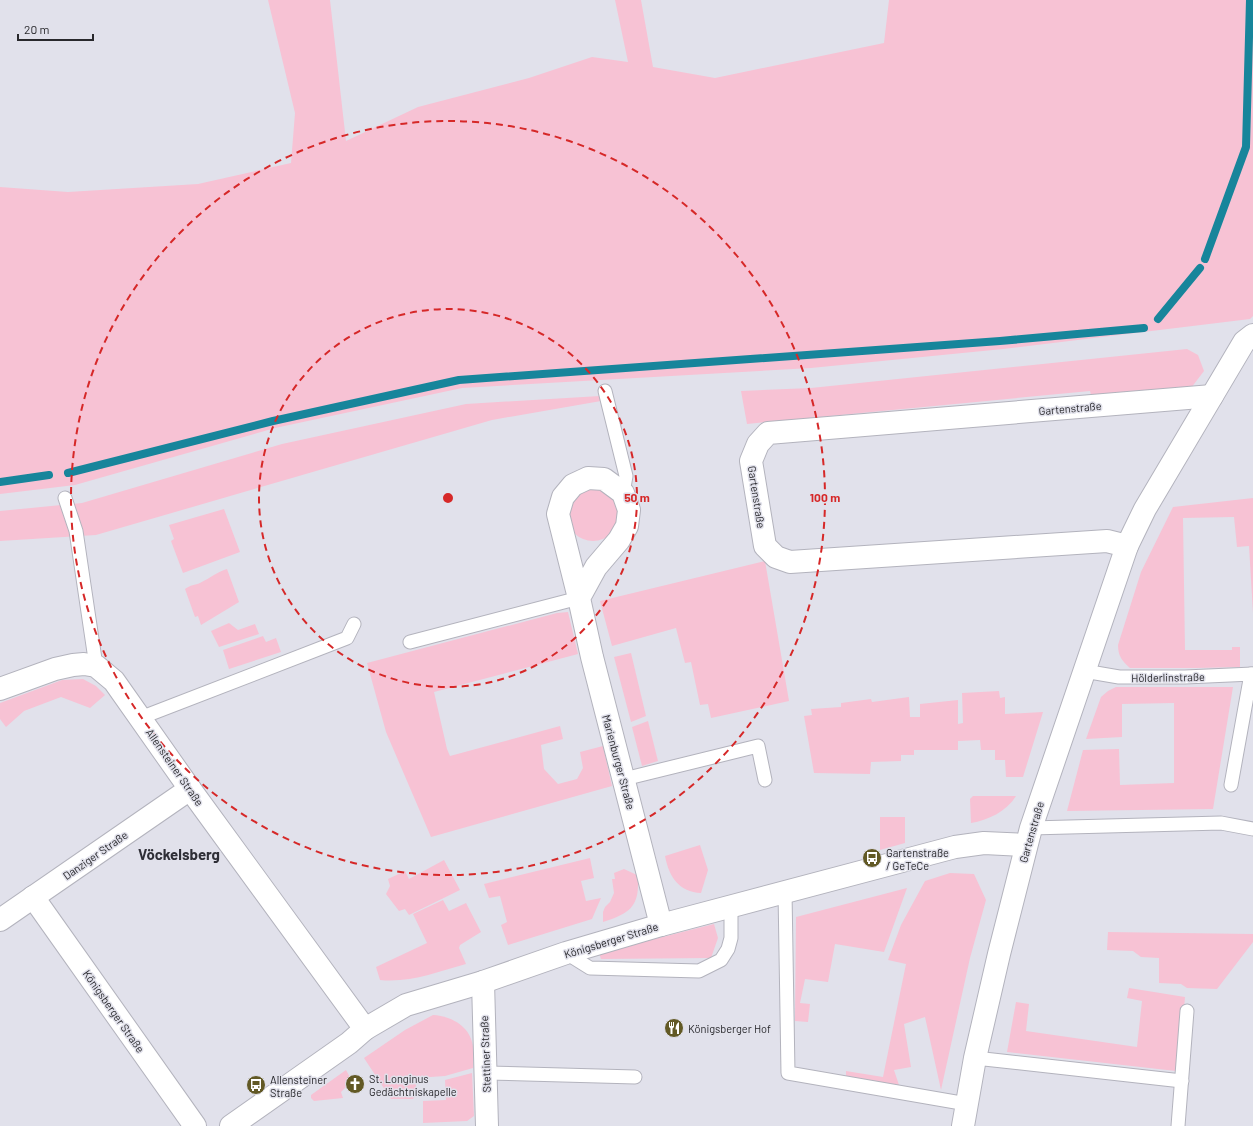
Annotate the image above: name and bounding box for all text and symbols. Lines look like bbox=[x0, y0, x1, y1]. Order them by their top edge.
scale bar bbox=[18, 16, 93, 42]
text: 20 m bbox=[24, 22, 50, 36]
street label: Gartenstraße bbox=[1038, 399, 1102, 417]
street label: Gartenstraße bbox=[746, 465, 768, 529]
text: 50 m bbox=[624, 490, 650, 504]
text: 100 m bbox=[810, 490, 840, 504]
centre of rings bbox=[441, 491, 455, 505]
street label: Hölderlinstraße bbox=[1131, 670, 1205, 684]
street label: Marienburger Straße bbox=[600, 713, 638, 811]
street label: Allensteiner Straße bbox=[144, 726, 207, 808]
street label: Gartenstraße bbox=[1016, 800, 1046, 864]
street label: Danziger Straße bbox=[60, 828, 130, 882]
district label: Vöckelsberg bbox=[138, 845, 220, 863]
place label: Gartenstraße / GeTeCe bbox=[886, 846, 949, 872]
bus stop icon: Gartenstraße / GeTeCe bbox=[861, 847, 883, 869]
street label: Königsberger Straße bbox=[562, 919, 660, 961]
street label: Königsberger Straße bbox=[81, 967, 147, 1055]
street label: Stettiner Straße bbox=[477, 1015, 493, 1093]
restaurant icon: Königsberger Hof bbox=[663, 1017, 685, 1039]
place label: Königsberger Hof bbox=[688, 1022, 771, 1035]
place label: St. Longinus Gedächtniskapelle bbox=[369, 1072, 457, 1098]
place label: Allensteiner Straße bbox=[270, 1073, 327, 1099]
church icon: St. Longinus Gedächtniskapelle bbox=[344, 1073, 366, 1095]
bus stop icon: Allensteiner Straße bbox=[245, 1074, 267, 1096]

